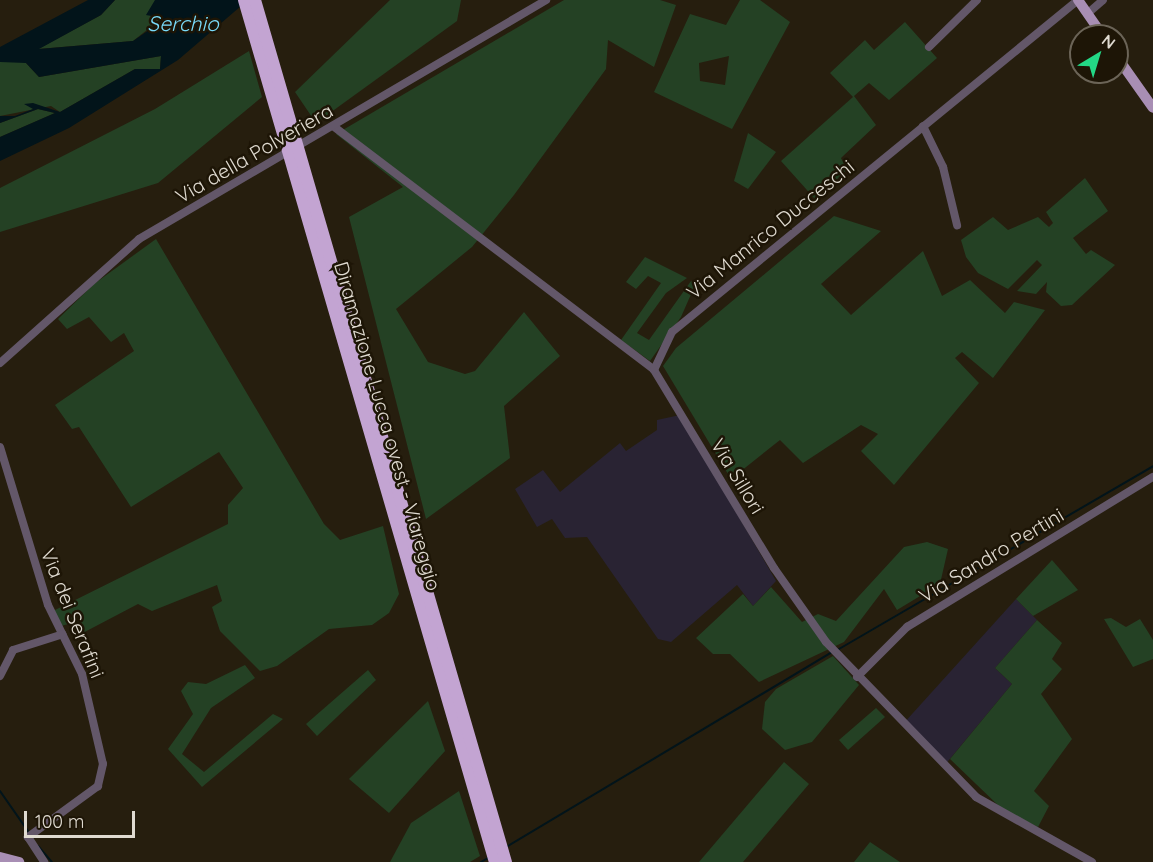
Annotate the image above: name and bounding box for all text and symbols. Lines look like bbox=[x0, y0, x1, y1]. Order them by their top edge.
water label: Serchio bbox=[147, 10, 219, 36]
north arrow bbox=[1069, 24, 1129, 84]
text: N bbox=[1098, 30, 1120, 53]
street label: Via della Polveriera bbox=[171, 98, 337, 208]
street label: Via Manrico Ducceschi bbox=[681, 154, 859, 304]
street label: Diramazione Lucca ovest - Viareggio bbox=[329, 259, 447, 593]
street label: Via Sillori bbox=[706, 434, 770, 518]
street label: Via Sandro Pertini bbox=[914, 502, 1068, 608]
street label: Via dei Serafini bbox=[36, 545, 110, 681]
scale bar bbox=[27, 799, 138, 837]
text: 100 m bbox=[35, 810, 84, 833]

